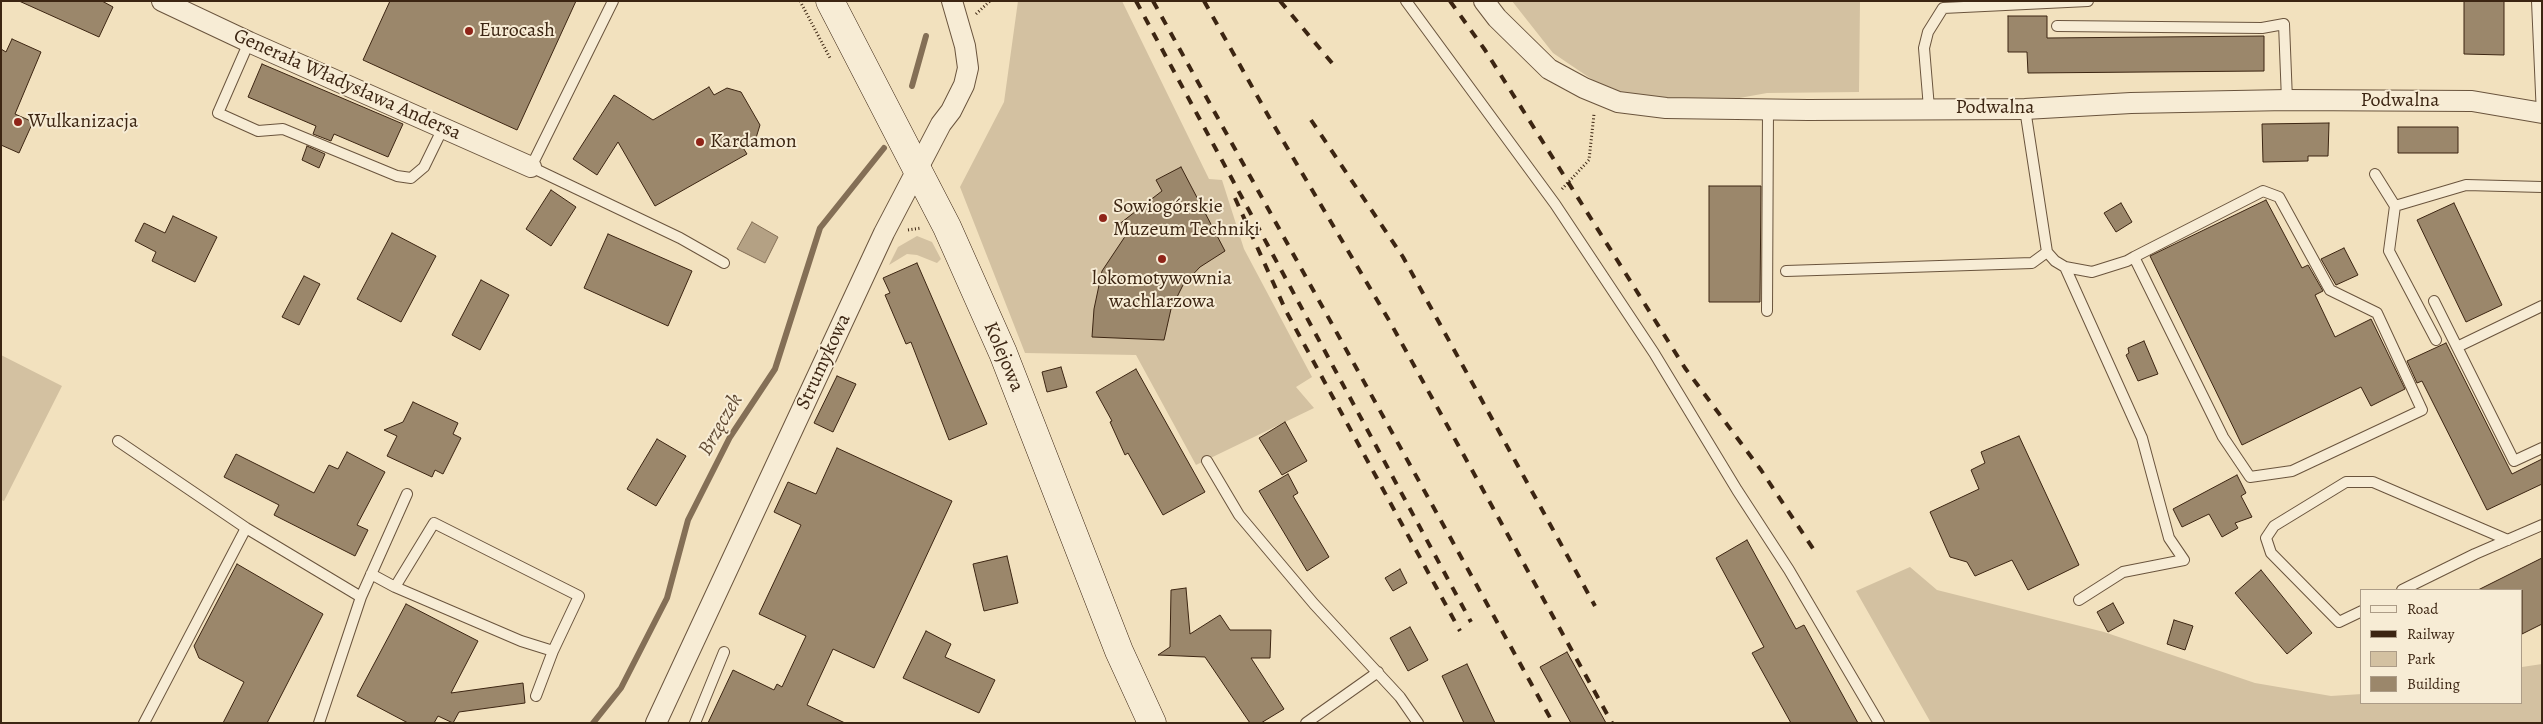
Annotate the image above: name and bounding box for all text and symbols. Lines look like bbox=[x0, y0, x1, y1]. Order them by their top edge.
place label: Eurocash bbox=[479, 19, 555, 43]
street label: Generała Władysława Andersa bbox=[230, 24, 464, 146]
marker: Eurocash bbox=[463, 25, 475, 37]
street label: Podwalna bbox=[2360, 89, 2440, 113]
street label: Podwalna bbox=[1955, 96, 2035, 120]
place label: Wulkanizacja bbox=[28, 110, 138, 134]
marker: Wulkanizacja bbox=[12, 116, 24, 128]
place label: Kardamon bbox=[710, 130, 797, 154]
marker: Kardamon bbox=[694, 136, 706, 148]
place label: Sowiogórskie Muzeum Techniki bbox=[1113, 195, 1260, 242]
marker: Sowiogórskie Muzeum Techniki bbox=[1097, 212, 1109, 224]
marker: lokomotywownia wachlarzowa bbox=[1156, 253, 1168, 265]
place label: lokomotywownia wachlarzowa bbox=[1092, 267, 1232, 314]
street label: Strumykowa bbox=[791, 310, 857, 414]
street label: Kolejowa bbox=[978, 318, 1028, 396]
water label: Brzęczek bbox=[693, 390, 749, 460]
legend bbox=[2360, 589, 2523, 704]
text: Road bbox=[2407, 599, 2438, 619]
text: Railway bbox=[2407, 624, 2454, 644]
text: Park bbox=[2407, 649, 2435, 669]
text: Building bbox=[2407, 674, 2460, 694]

